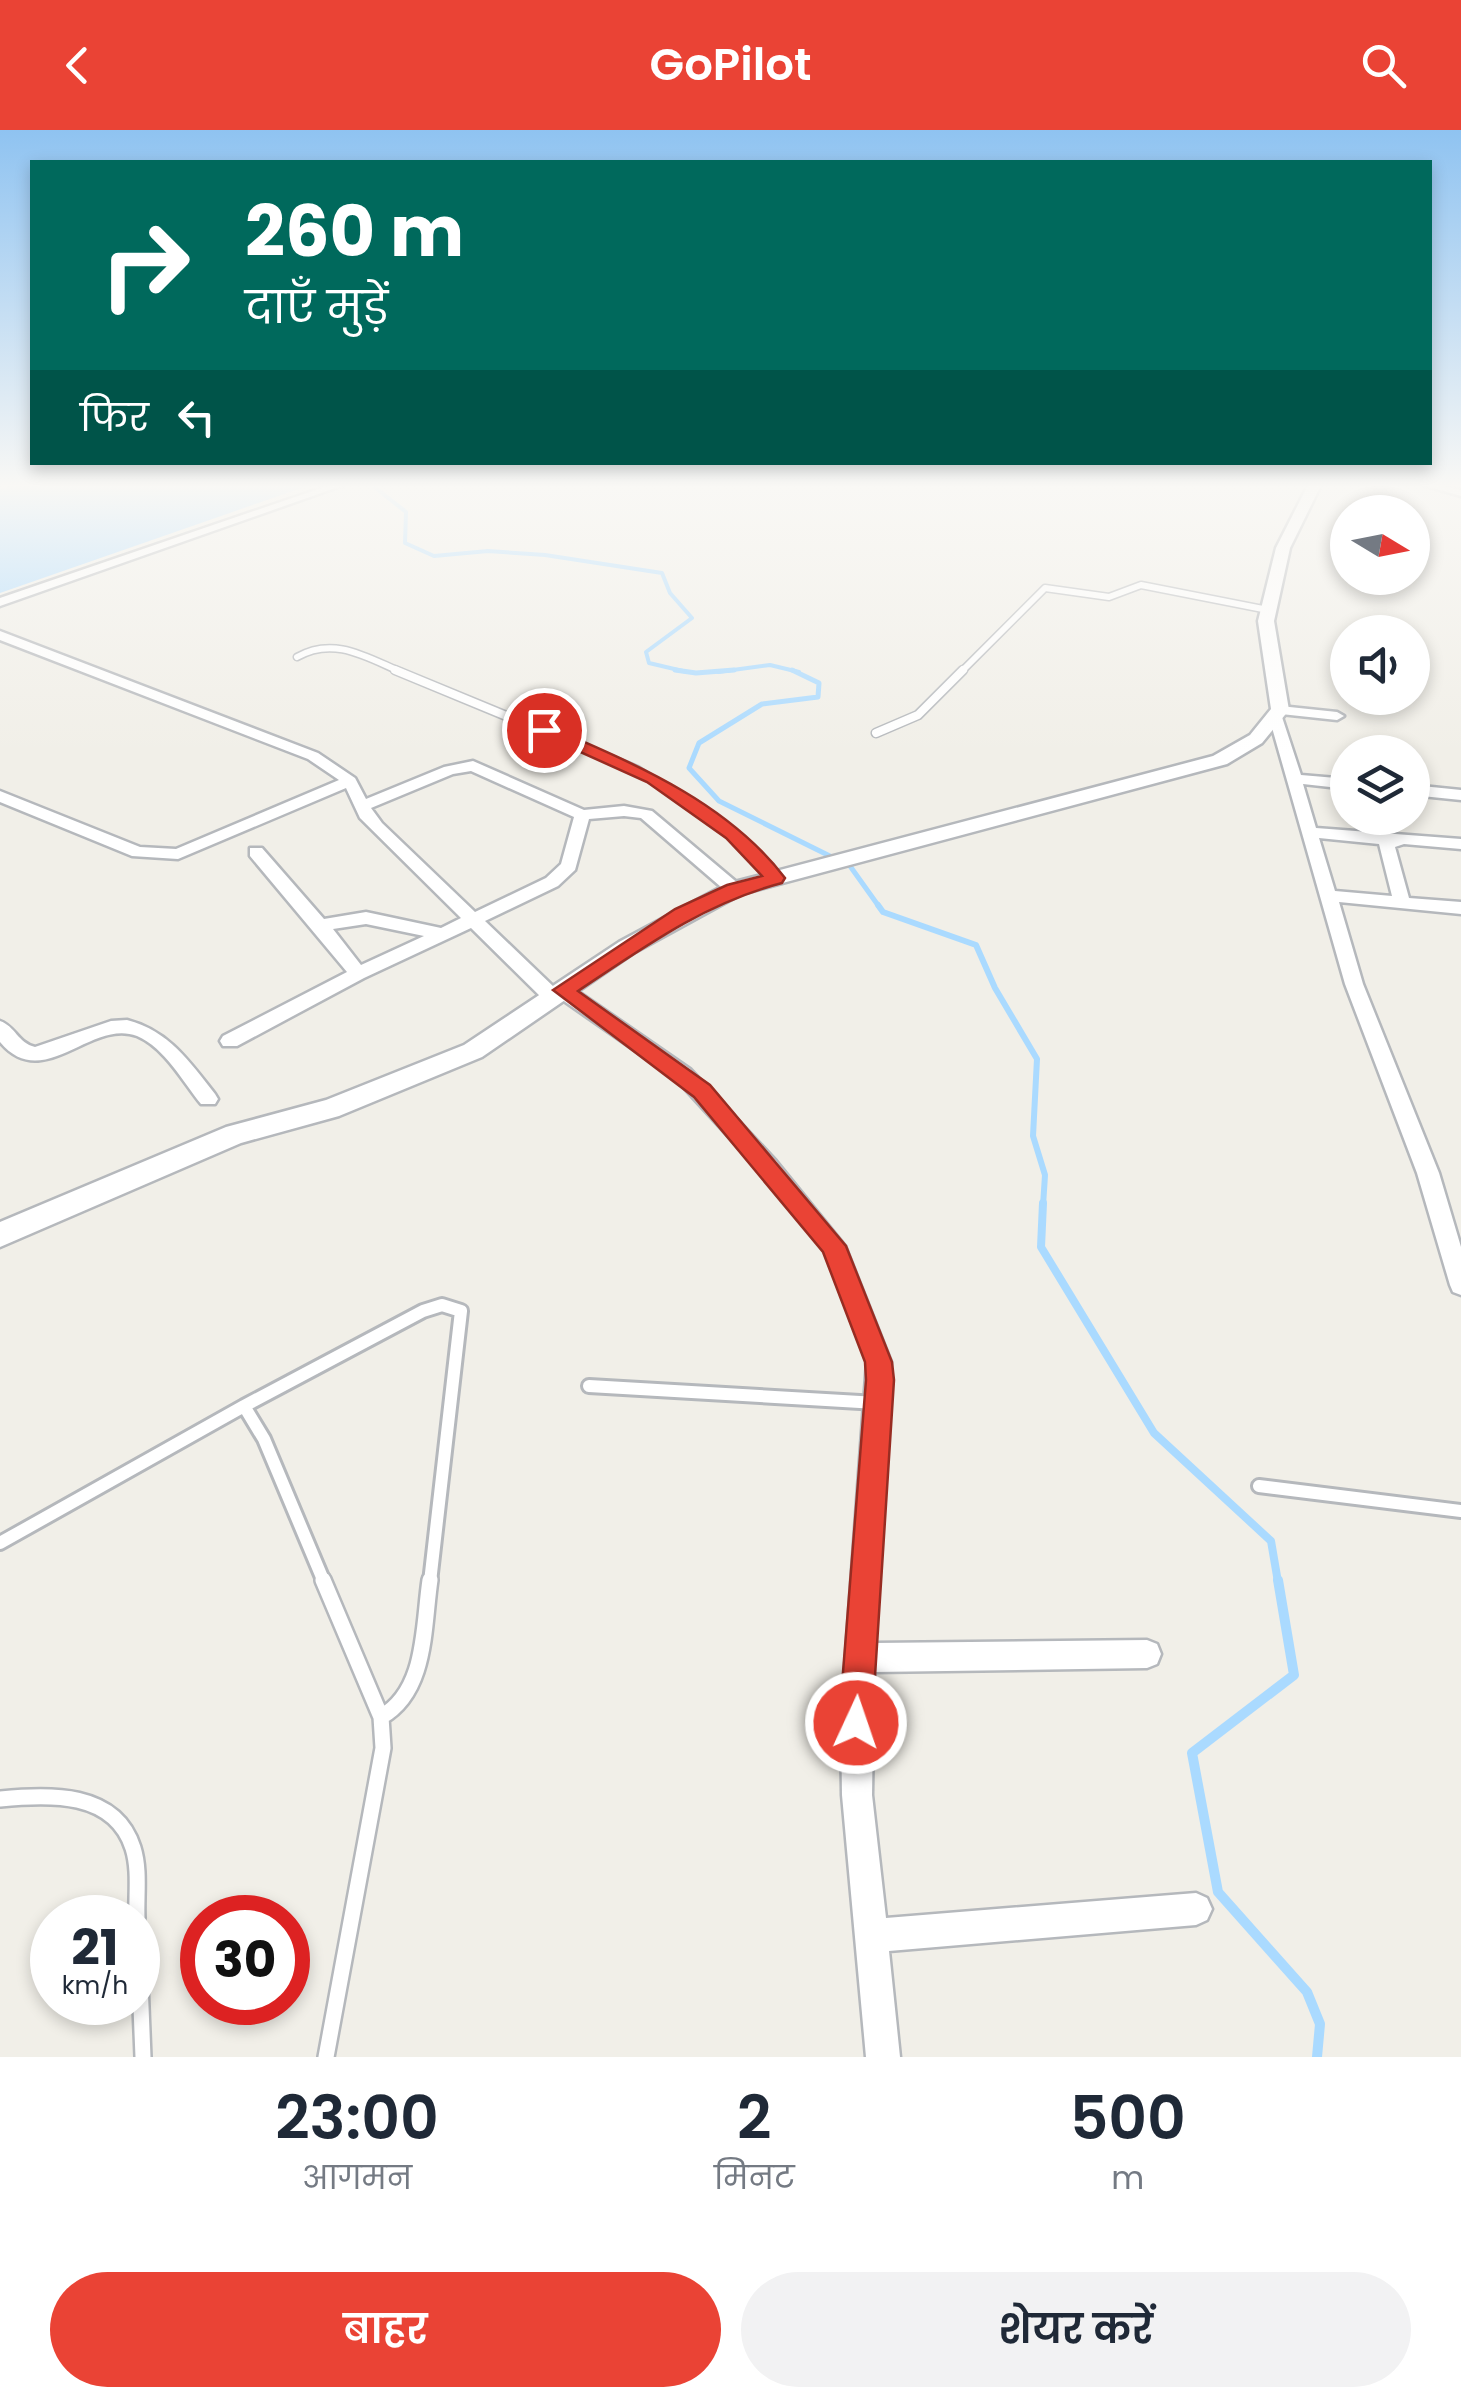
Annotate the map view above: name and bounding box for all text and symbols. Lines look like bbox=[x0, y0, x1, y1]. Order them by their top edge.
text: GoPilot bbox=[650, 33, 811, 96]
icon: back bbox=[50, 38, 105, 93]
icon: search bbox=[1356, 38, 1411, 93]
text: 260 m bbox=[245, 182, 464, 281]
icon: right bbox=[80, 200, 210, 330]
text: दाएँ मुड़ें bbox=[245, 276, 388, 339]
icon: left bbox=[169, 390, 224, 445]
text: फिर bbox=[80, 391, 149, 444]
north arrow bbox=[1330, 495, 1430, 595]
map controls bbox=[1330, 495, 1430, 835]
button: sound bbox=[1330, 615, 1430, 715]
pin bbox=[502, 688, 587, 773]
icon: arrive bbox=[517, 703, 572, 758]
button: layers bbox=[1330, 735, 1430, 835]
position arrow bbox=[804, 1671, 908, 1775]
speed limit sign: 30 bbox=[180, 1895, 310, 2025]
text: 21 bbox=[71, 1912, 119, 1983]
text: km/h bbox=[62, 1968, 128, 2003]
text: 23:00 bbox=[275, 2076, 439, 2160]
text: 2 bbox=[737, 2076, 771, 2160]
text: 500 bbox=[1070, 2076, 1186, 2160]
text: आगमन bbox=[302, 2155, 412, 2200]
text: मिनट bbox=[714, 2155, 795, 2200]
text: m bbox=[1111, 2155, 1144, 2200]
button: बाहर bbox=[50, 2272, 721, 2387]
button: शेयर करें bbox=[741, 2272, 1411, 2387]

